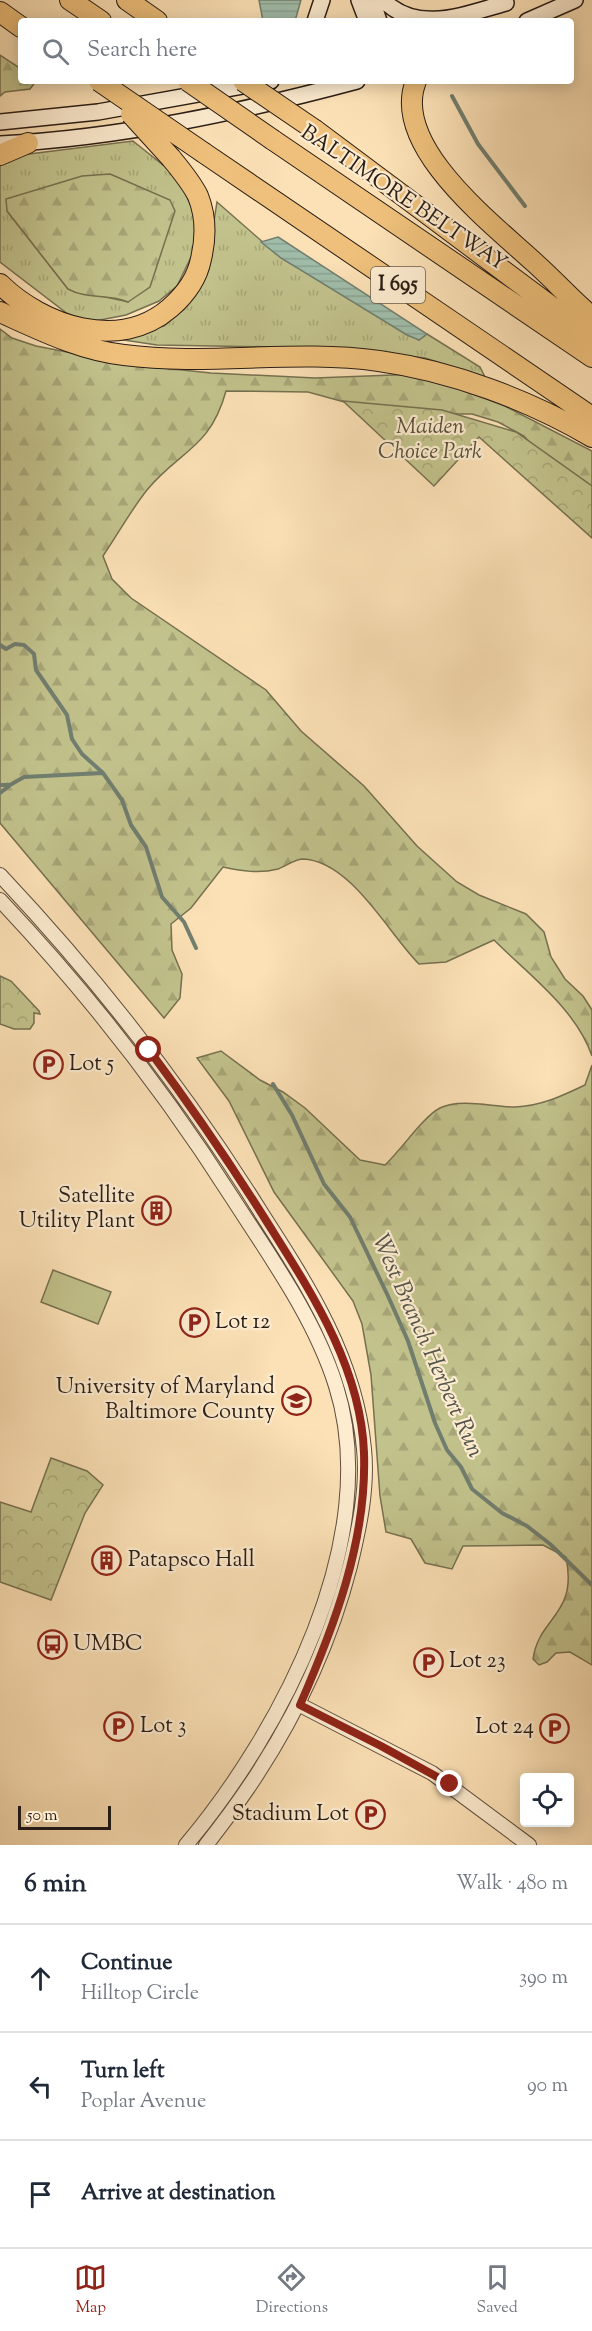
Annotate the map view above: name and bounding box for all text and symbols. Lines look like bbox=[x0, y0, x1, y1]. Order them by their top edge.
search box bbox=[18, 18, 574, 84]
icon: search bbox=[39, 35, 72, 68]
text: Search here bbox=[87, 35, 197, 67]
street label: BALTIMORE BELTWAY bbox=[293, 118, 513, 280]
road number: I 695 bbox=[371, 267, 425, 303]
park label: Maiden Choice Park bbox=[378, 412, 482, 469]
route start bbox=[135, 1036, 161, 1062]
parking icon: Lot 5 bbox=[32, 1049, 64, 1081]
place label: Lot 5 bbox=[69, 1049, 114, 1081]
place label: Satellite Utility Plant bbox=[19, 1181, 135, 1238]
building icon: Satellite Utility Plant bbox=[140, 1194, 172, 1226]
water label: West Branch Herbert Run bbox=[362, 1229, 492, 1463]
parking icon: Lot 12 bbox=[178, 1307, 210, 1339]
place label: Lot 12 bbox=[215, 1307, 270, 1339]
place label: University of Maryland Baltimore County bbox=[56, 1372, 275, 1429]
school or university icon: University of Maryland Baltimore County bbox=[280, 1385, 312, 1417]
building icon: Patapsco Hall bbox=[91, 1545, 123, 1577]
place label: Patapsco Hall bbox=[128, 1545, 255, 1577]
bus stop icon: UMBC bbox=[36, 1629, 68, 1661]
place label: UMBC bbox=[73, 1629, 143, 1661]
parking icon: Lot 23 bbox=[412, 1646, 444, 1678]
place label: Lot 23 bbox=[449, 1646, 506, 1678]
parking icon: Lot 3 bbox=[103, 1711, 135, 1743]
place label: Lot 3 bbox=[140, 1711, 186, 1743]
place label: Lot 24 bbox=[475, 1712, 534, 1744]
parking icon: Lot 24 bbox=[539, 1712, 571, 1744]
route end bbox=[436, 1770, 462, 1796]
map controls bbox=[520, 1773, 574, 1827]
button: locate bbox=[520, 1773, 574, 1827]
place label: Stadium Lot bbox=[232, 1799, 349, 1831]
parking icon: Stadium Lot bbox=[354, 1799, 386, 1831]
scale bar bbox=[18, 1803, 111, 1830]
text: 50 m bbox=[27, 1805, 58, 1828]
text: 6 min bbox=[24, 1866, 87, 1903]
text: Walk · 480 m bbox=[456, 1870, 568, 1899]
text: Continue bbox=[81, 1948, 172, 1980]
icon: ahead bbox=[24, 1962, 57, 1995]
text: 390 m bbox=[519, 1964, 568, 1993]
text: Hilltop Circle bbox=[81, 1980, 199, 2009]
text: Turn left bbox=[81, 2056, 164, 2088]
icon: left bbox=[24, 2070, 57, 2103]
text: 90 m bbox=[527, 2072, 568, 2101]
text: Poplar Avenue bbox=[81, 2088, 206, 2117]
icon: arrive bbox=[24, 2178, 57, 2211]
text: Arrive at destination bbox=[81, 2178, 276, 2210]
tab: Map bbox=[74, 2261, 107, 2320]
tab: Directions bbox=[256, 2261, 328, 2320]
tab: Saved bbox=[477, 2261, 518, 2320]

